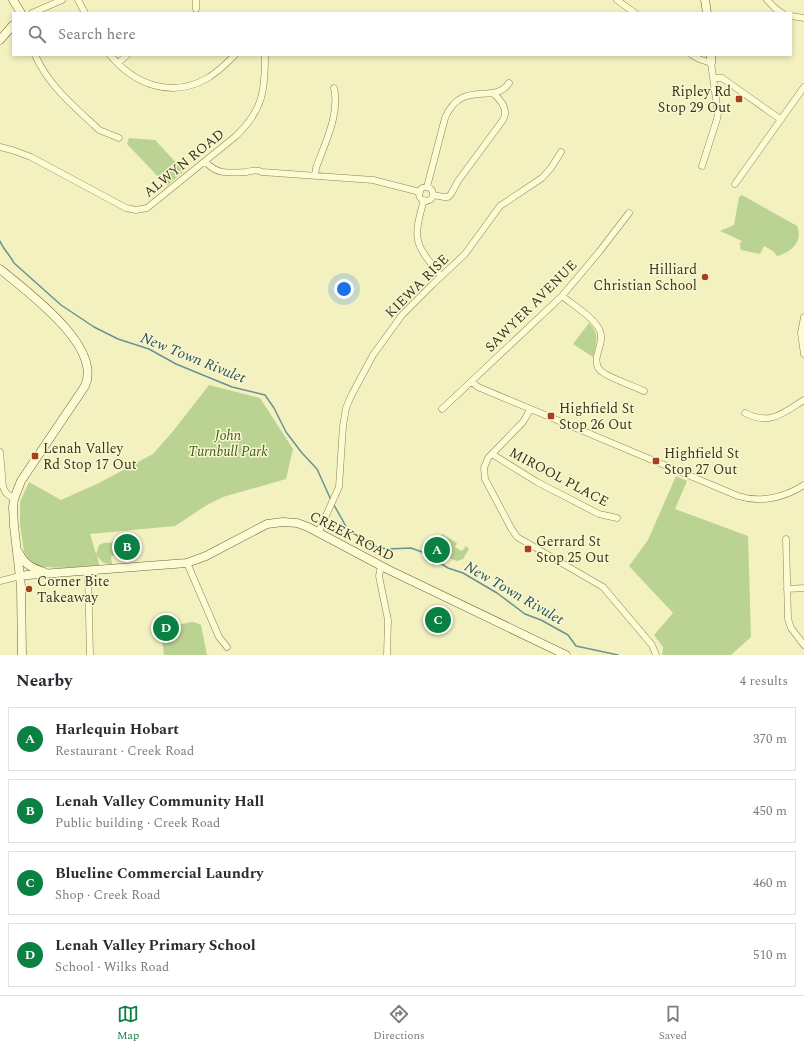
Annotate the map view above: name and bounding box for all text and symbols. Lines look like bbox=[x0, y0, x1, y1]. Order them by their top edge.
search box bbox=[12, 12, 792, 56]
icon: search bbox=[26, 23, 48, 45]
text: Search here bbox=[58, 23, 136, 46]
place label: Ripley Rd Stop 29 Out bbox=[658, 81, 731, 118]
marker: Ripley Rd Stop 29 Out bbox=[734, 94, 744, 104]
street label: ALWYN ROAD bbox=[139, 124, 229, 202]
street label: KIEWA RISE bbox=[380, 249, 454, 323]
street label: SAWYER AVENUE bbox=[480, 255, 582, 357]
place label: Hilliard Christian School bbox=[593, 259, 697, 296]
marker: Hilliard Christian School bbox=[700, 272, 710, 282]
your location bbox=[334, 279, 354, 299]
water label: New Town Rivulet bbox=[137, 326, 249, 390]
place label: Highfield St Stop 26 Out bbox=[559, 398, 634, 435]
marker: Highfield St Stop 26 Out bbox=[546, 411, 556, 421]
park label: John Turnbull Park bbox=[188, 425, 268, 462]
place label: Lenah Valley Rd Stop 17 Out bbox=[43, 438, 137, 475]
street label: MIROOL PLACE bbox=[505, 442, 613, 512]
place label: Highfield St Stop 27 Out bbox=[664, 443, 739, 480]
marker: Lenah Valley Rd Stop 17 Out bbox=[30, 451, 40, 461]
marker: Highfield St Stop 27 Out bbox=[651, 456, 661, 466]
street label: CREEK ROAD bbox=[306, 506, 398, 566]
place label: Gerrard St Stop 25 Out bbox=[536, 531, 609, 568]
pin: B bbox=[114, 532, 140, 562]
pin: A bbox=[424, 535, 450, 565]
marker: Gerrard St Stop 25 Out bbox=[523, 544, 533, 554]
water label: New Town Rivulet bbox=[460, 555, 568, 631]
place label: Corner Bite Takeaway bbox=[37, 571, 110, 608]
marker: Corner Bite Takeaway bbox=[24, 584, 34, 594]
pin: C bbox=[425, 605, 451, 635]
pin: D bbox=[153, 613, 179, 643]
text: Nearby bbox=[16, 668, 72, 694]
text: 4 results bbox=[740, 671, 788, 691]
text: Harlequin Hobart bbox=[55, 718, 179, 741]
text: A bbox=[25, 729, 35, 749]
text: 370 m bbox=[753, 729, 787, 749]
text: Restaurant · Creek Road bbox=[55, 741, 194, 761]
text: Lenah Valley Community Hall bbox=[55, 790, 264, 813]
text: B bbox=[25, 801, 35, 821]
text: 450 m bbox=[753, 801, 787, 821]
text: Public building · Creek Road bbox=[55, 813, 220, 833]
text: Blueline Commercial Laundry bbox=[55, 862, 263, 885]
text: C bbox=[25, 873, 35, 893]
text: 460 m bbox=[753, 873, 787, 893]
text: Shop · Creek Road bbox=[55, 885, 161, 905]
text: Lenah Valley Primary School bbox=[55, 934, 256, 957]
text: D bbox=[25, 945, 35, 965]
text: 510 m bbox=[753, 945, 787, 965]
text: School · Wilks Road bbox=[55, 957, 169, 977]
tab: Map bbox=[117, 1003, 139, 1044]
tab: Directions bbox=[373, 1003, 425, 1044]
tab: Saved bbox=[659, 1003, 687, 1044]

